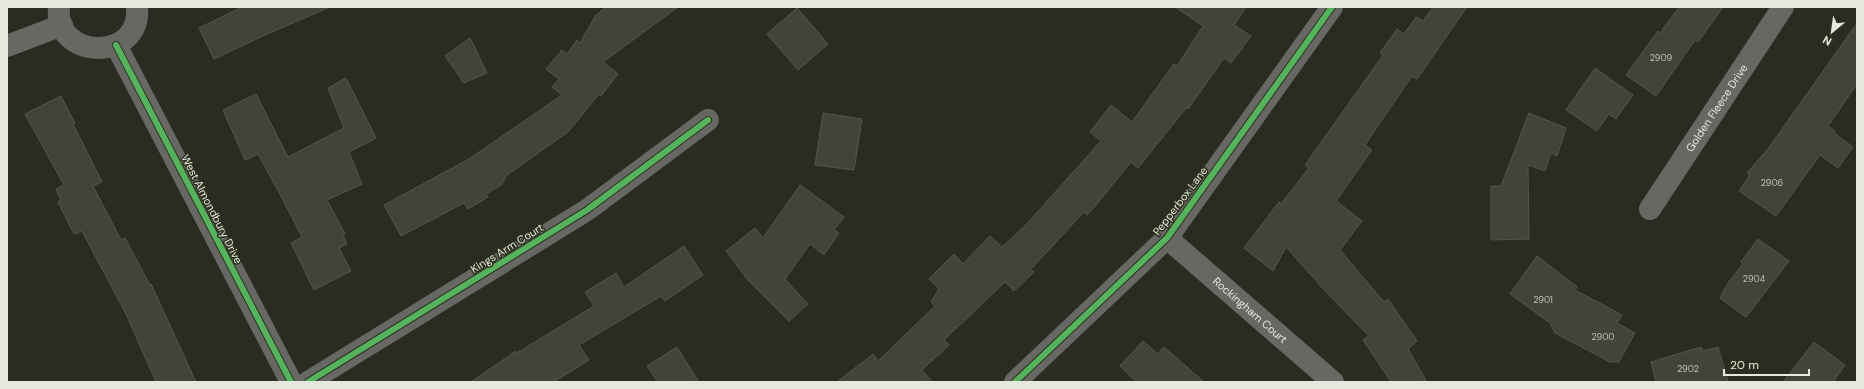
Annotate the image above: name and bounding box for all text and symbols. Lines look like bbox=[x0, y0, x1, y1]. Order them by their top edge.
north arrow bbox=[1812, 12, 1852, 52]
text: N bbox=[1820, 33, 1834, 49]
house number: 2909 bbox=[1650, 52, 1673, 64]
street label: Golden Fleece Drive bbox=[1683, 61, 1750, 154]
street label: West Almondbury Drive bbox=[178, 152, 246, 266]
street label: Pepperbox Lane bbox=[1150, 164, 1210, 238]
house number: 2906 bbox=[1761, 177, 1784, 189]
street label: Kings Arm Court bbox=[468, 220, 546, 276]
house number: 2904 bbox=[1743, 273, 1766, 285]
street label: Rockingham Court bbox=[1210, 274, 1290, 346]
house number: 2901 bbox=[1533, 294, 1553, 306]
house number: 2900 bbox=[1591, 331, 1615, 343]
scale bar bbox=[1724, 351, 1809, 377]
text: 20 m bbox=[1730, 357, 1759, 373]
house number: 2902 bbox=[1677, 363, 1699, 375]

